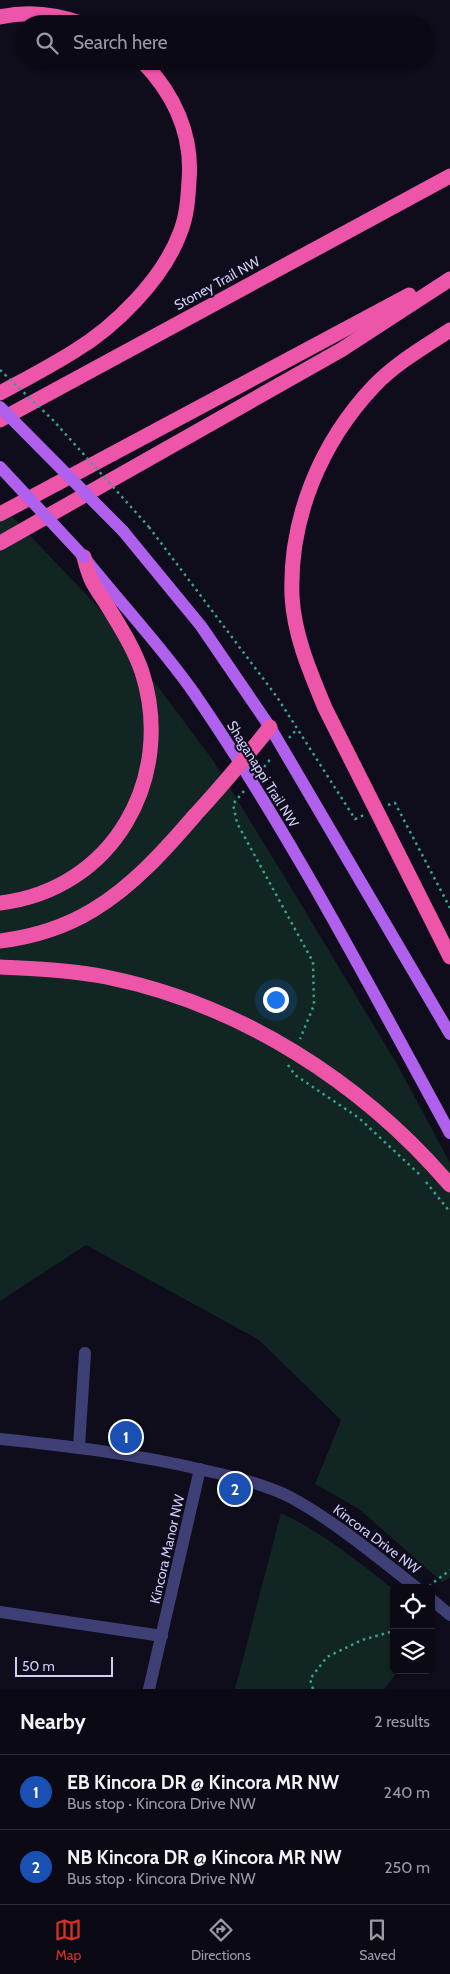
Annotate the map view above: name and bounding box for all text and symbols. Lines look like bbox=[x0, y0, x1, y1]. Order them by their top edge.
search box bbox=[15, 15, 435, 70]
icon: search bbox=[33, 29, 61, 57]
text: Search here bbox=[73, 31, 167, 54]
street label: Stoney Trail NW bbox=[171, 252, 264, 314]
street label: Shaganappi Trail NW bbox=[223, 717, 303, 831]
your location bbox=[263, 987, 289, 1013]
pin: 1 bbox=[110, 1418, 142, 1456]
pin: 2 bbox=[219, 1470, 251, 1508]
street label: Kincora Manor NW bbox=[146, 1492, 188, 1605]
street label: Kincora Drive NW bbox=[330, 1500, 425, 1578]
map controls bbox=[390, 1584, 435, 1674]
button: locate bbox=[390, 1584, 435, 1629]
button: layers bbox=[390, 1629, 435, 1674]
scale bar bbox=[15, 1654, 112, 1677]
text: 50 m bbox=[22, 1657, 55, 1675]
text: Nearby bbox=[20, 1709, 86, 1734]
text: 2 results bbox=[374, 1712, 430, 1731]
text: EB Kincora DR @ Kincora MR NW bbox=[67, 1771, 339, 1794]
text: 1 bbox=[33, 1783, 39, 1802]
text: 240 m bbox=[384, 1783, 430, 1802]
text: Bus stop · Kincora Drive NW bbox=[67, 1794, 256, 1813]
text: NB Kincora DR @ Kincora MR NW bbox=[67, 1846, 342, 1869]
text: 2 bbox=[32, 1858, 40, 1877]
text: 250 m bbox=[384, 1858, 430, 1877]
text: Bus stop · Kincora Drive NW bbox=[67, 1869, 256, 1888]
tab: Map bbox=[54, 1916, 82, 1964]
tab: Directions bbox=[191, 1916, 251, 1964]
tab: Saved bbox=[359, 1916, 396, 1964]

